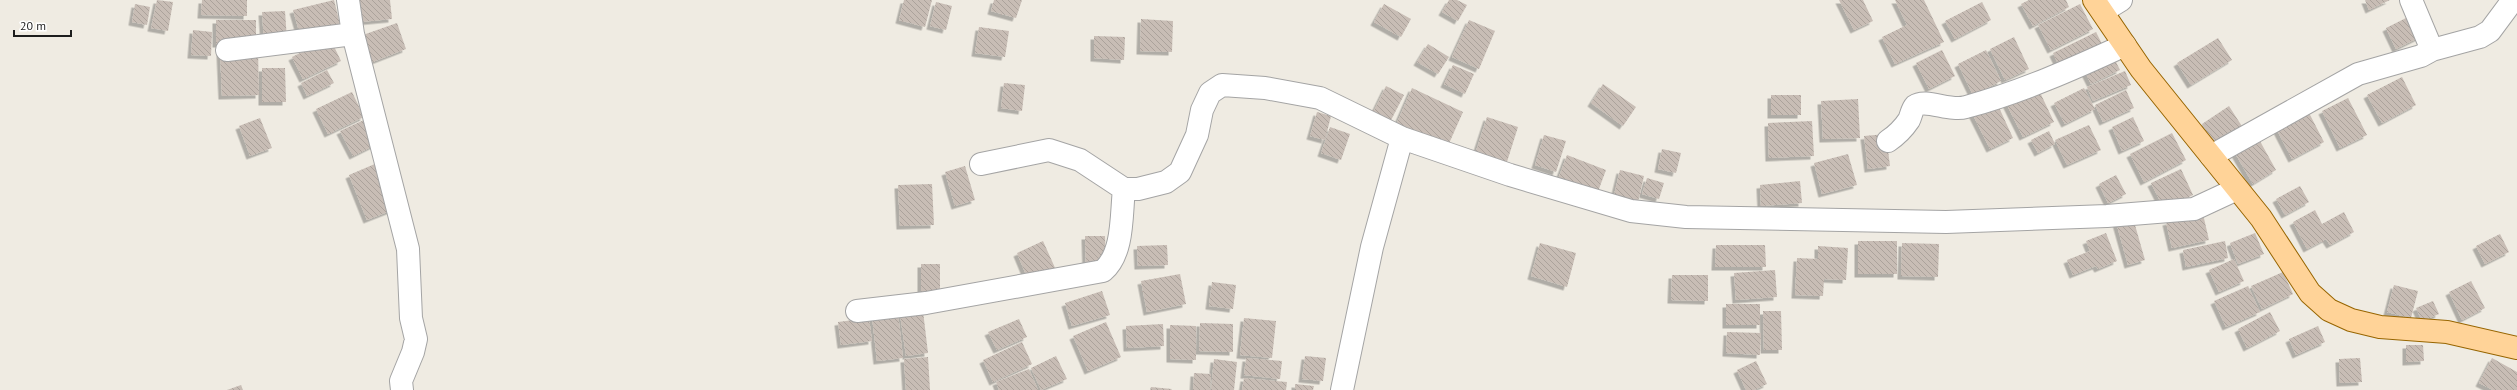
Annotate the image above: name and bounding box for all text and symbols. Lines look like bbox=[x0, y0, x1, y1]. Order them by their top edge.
scale bar bbox=[14, 12, 71, 38]
text: 20 m bbox=[20, 18, 46, 33]

